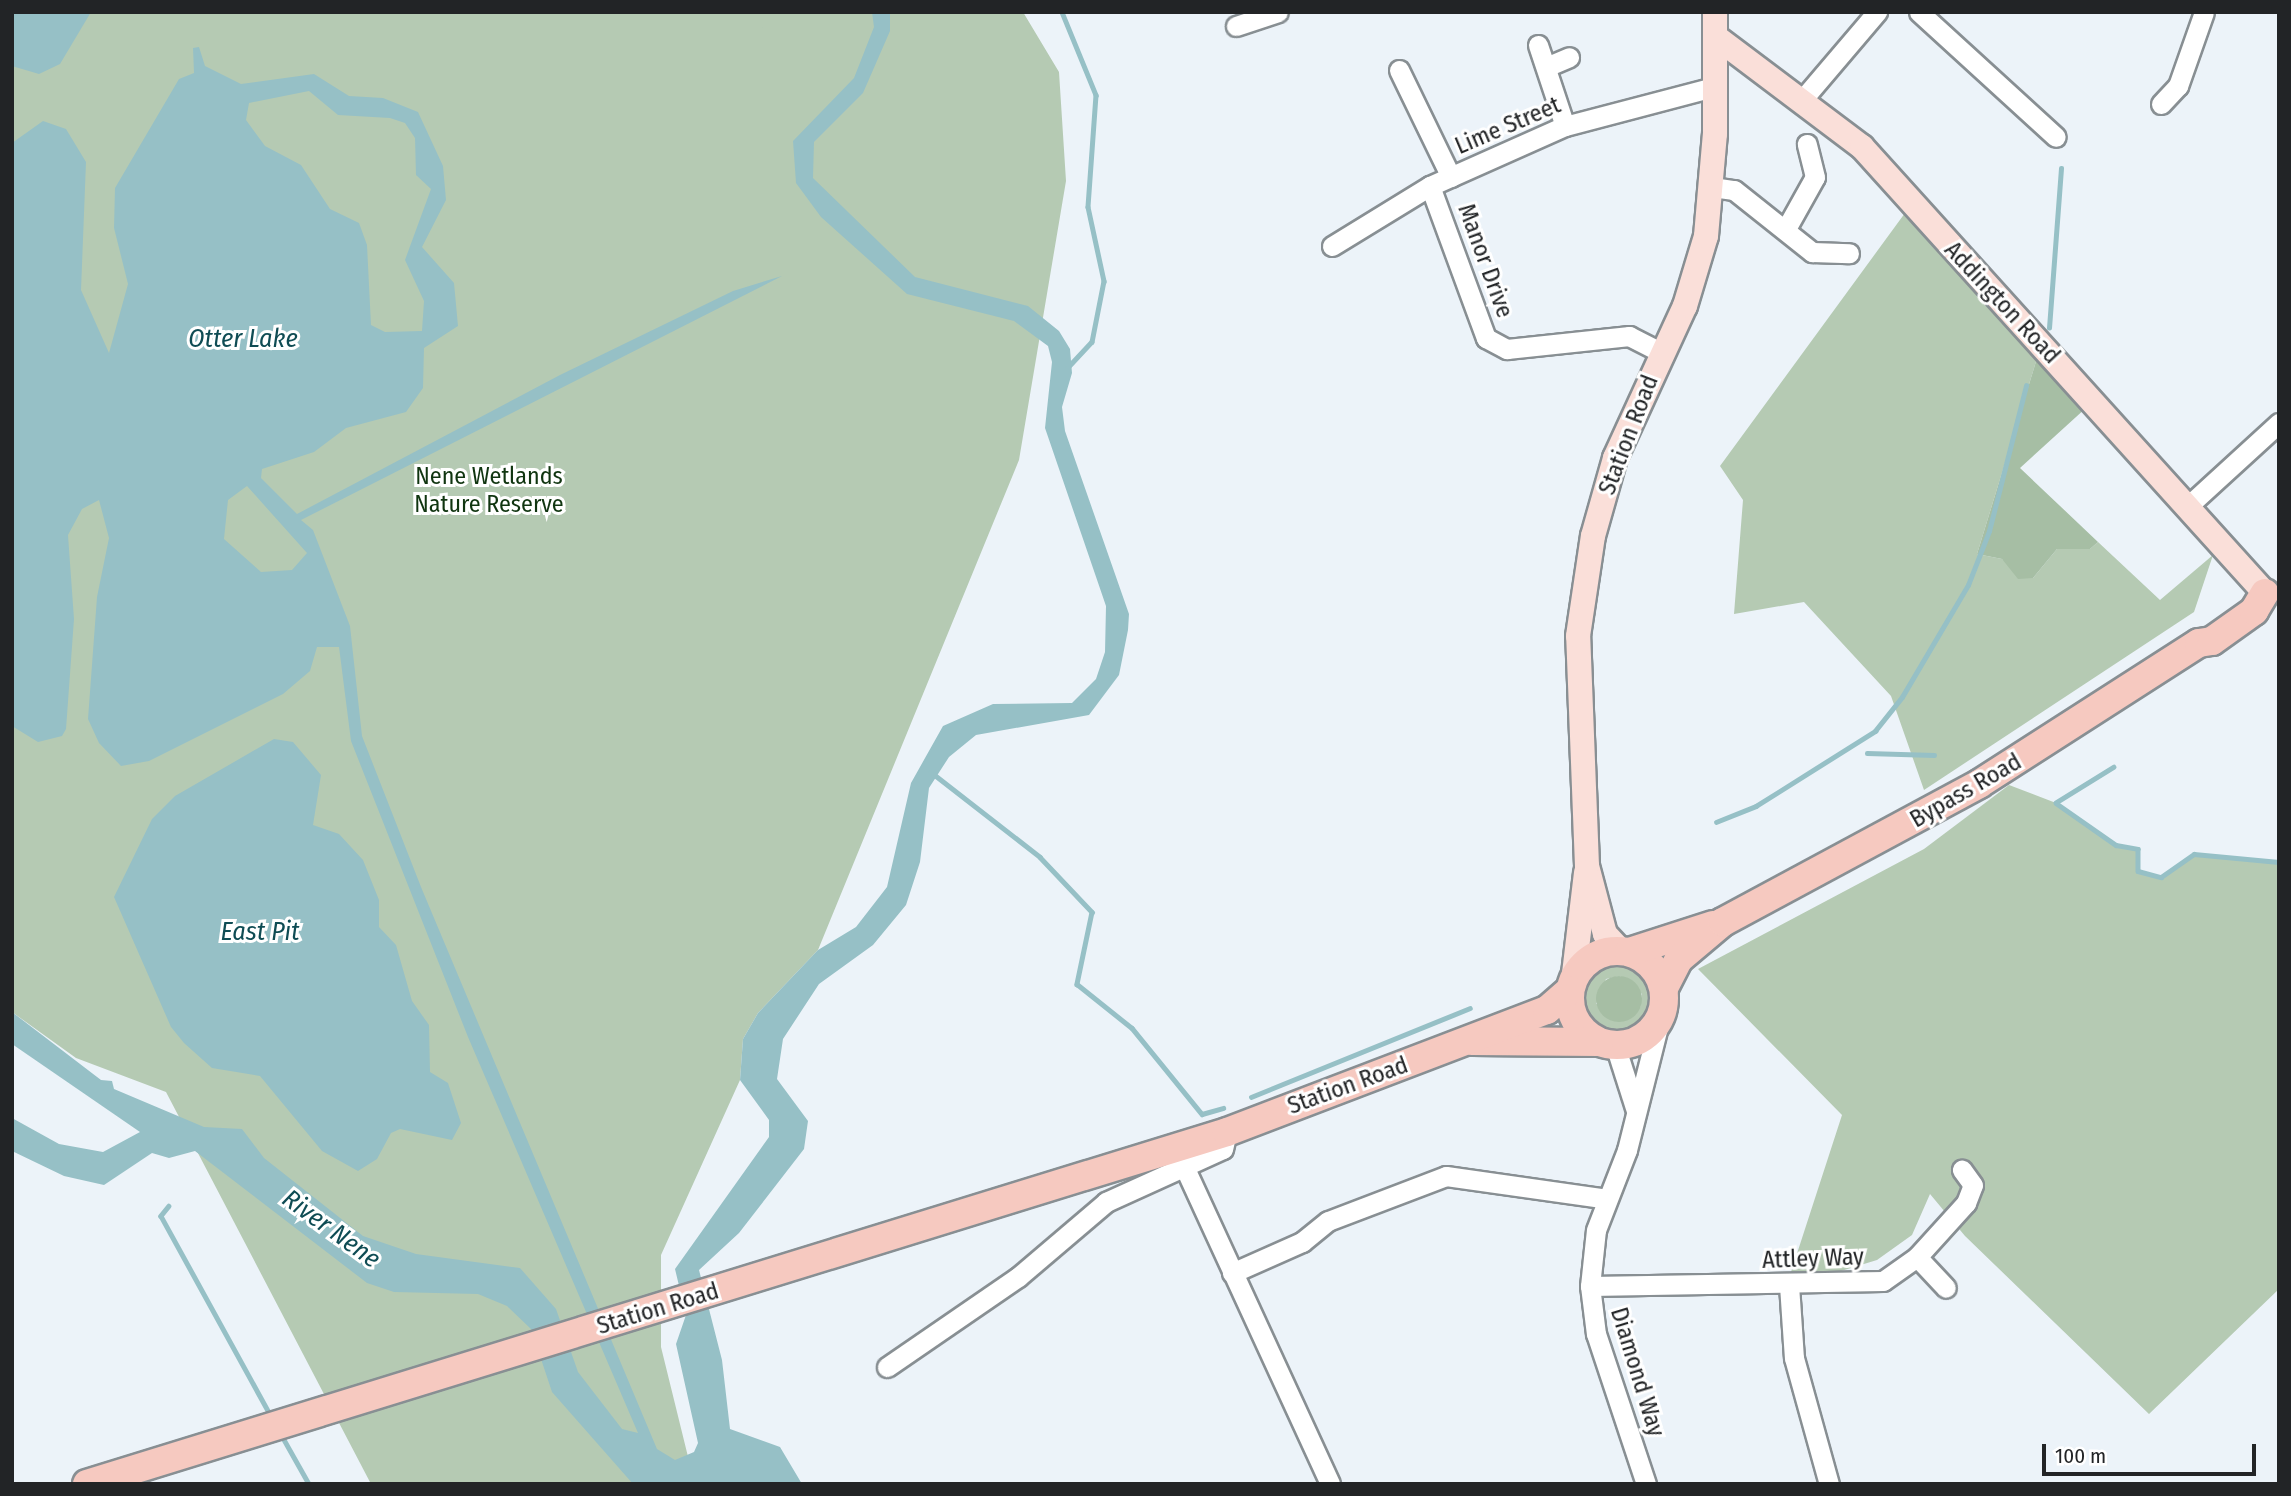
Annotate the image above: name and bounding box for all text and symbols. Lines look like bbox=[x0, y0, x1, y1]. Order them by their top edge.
street label: Lime Street bbox=[1451, 91, 1565, 161]
street label: Manor Drive bbox=[1451, 200, 1519, 322]
street label: Addington Road bbox=[1938, 236, 2066, 370]
water label: Otter Lake bbox=[188, 323, 298, 355]
street label: Station Road bbox=[1593, 371, 1665, 499]
park label: Nene Wetlands Nature Reserve bbox=[414, 463, 564, 519]
street label: Bypass Road bbox=[1905, 748, 2027, 834]
water label: East Pit bbox=[220, 916, 300, 948]
street label: Station Road bbox=[1284, 1051, 1412, 1121]
water label: River Nene bbox=[276, 1183, 386, 1275]
street label: Attley Way bbox=[1762, 1243, 1864, 1275]
street label: Station Road bbox=[594, 1277, 722, 1341]
street label: Diamond Way bbox=[1604, 1304, 1670, 1440]
scale bar bbox=[2046, 1430, 2260, 1474]
text: 100 m bbox=[2055, 1443, 2106, 1469]

